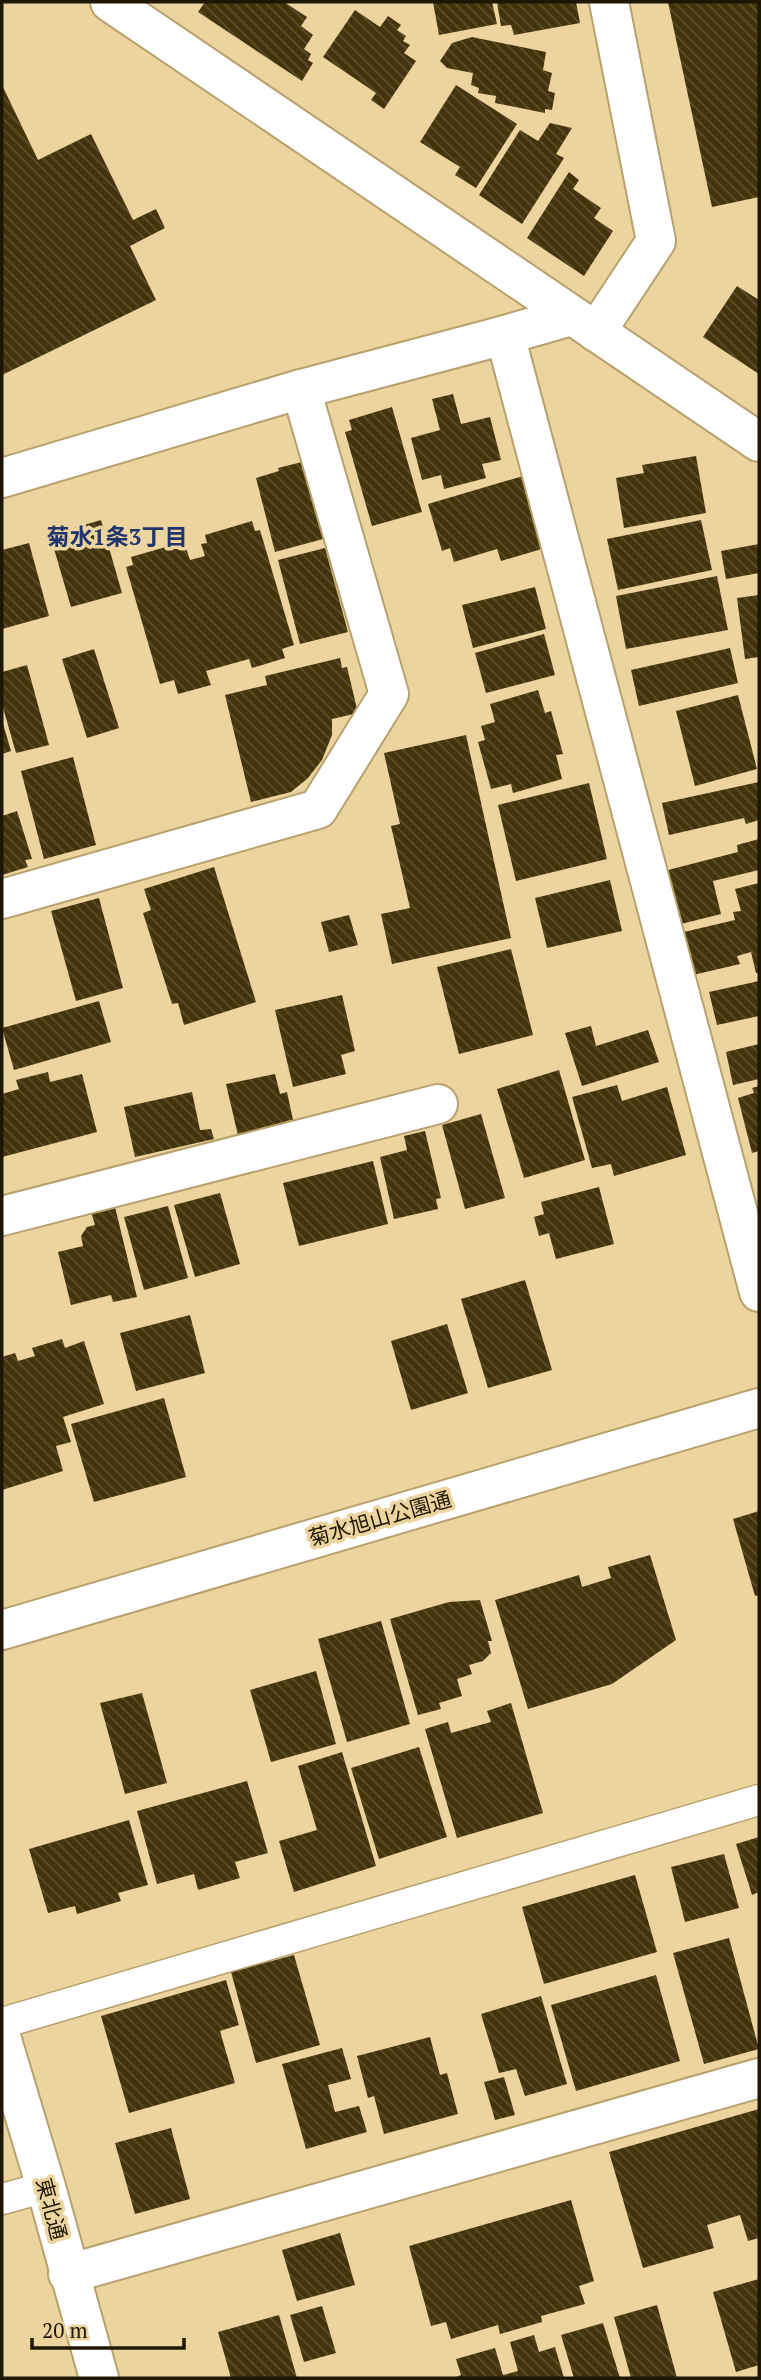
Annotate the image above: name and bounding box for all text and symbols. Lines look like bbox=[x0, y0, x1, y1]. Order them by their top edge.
district label: 菊水1条3丁目 bbox=[47, 521, 188, 552]
street label: 菊水旭山公園通 bbox=[305, 1484, 454, 1552]
street label: 東北通 bbox=[30, 2175, 74, 2243]
scale bar bbox=[32, 2306, 184, 2350]
text: 20 m bbox=[42, 2316, 88, 2344]

